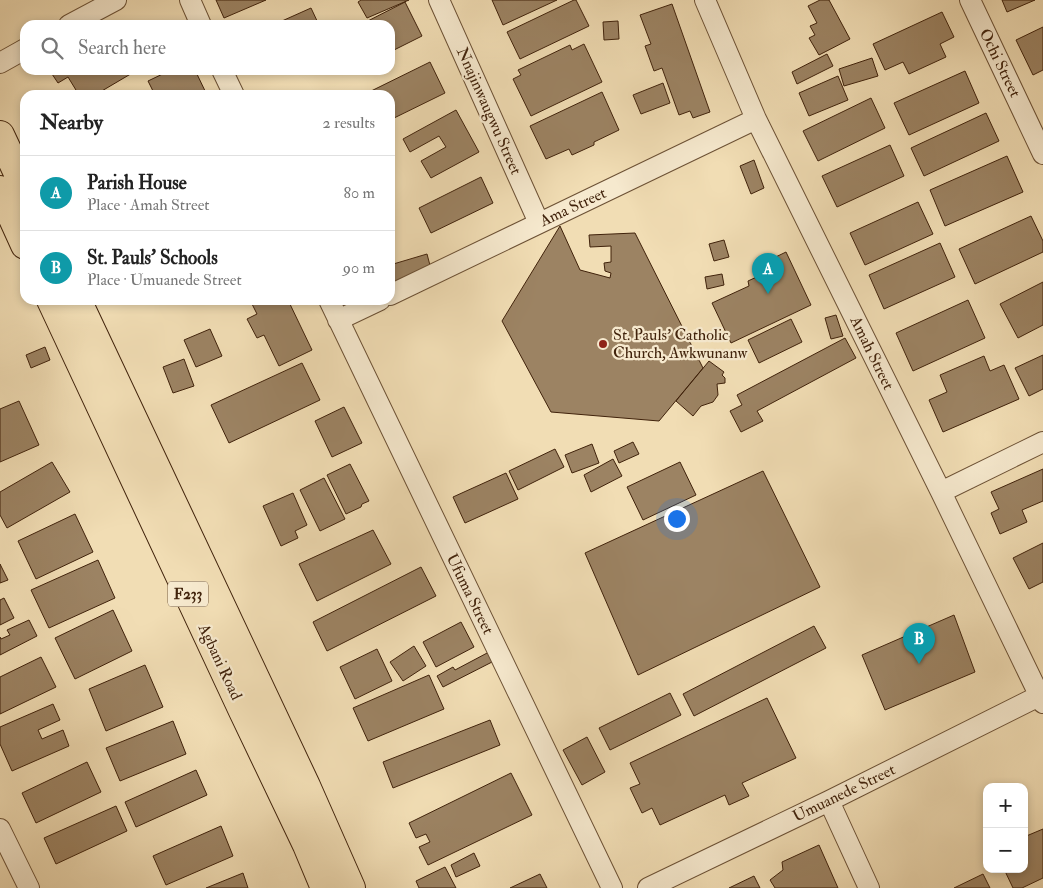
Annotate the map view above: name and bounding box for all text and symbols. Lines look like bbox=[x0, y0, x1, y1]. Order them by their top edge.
search box bbox=[20, 20, 395, 75]
street label: Ochi Street bbox=[975, 25, 1025, 101]
icon: search bbox=[38, 34, 66, 62]
text: Search here bbox=[78, 36, 166, 60]
street label: Nnajinwaugwu Street bbox=[452, 44, 526, 178]
text: Nearby bbox=[40, 109, 103, 136]
text: 2 results bbox=[322, 113, 375, 133]
text: Parish House bbox=[87, 171, 187, 195]
text: A bbox=[51, 183, 61, 203]
text: 80 m bbox=[344, 183, 375, 203]
street label: Ama Street bbox=[536, 183, 609, 232]
text: Place · Amah Street bbox=[87, 195, 210, 215]
text: St. Pauls' Schools bbox=[87, 246, 218, 270]
pin: A bbox=[752, 253, 784, 294]
text: B bbox=[51, 258, 61, 278]
text: 90 m bbox=[343, 258, 375, 278]
text: Place · Umuanede Street bbox=[87, 270, 242, 290]
street label: Amah Street bbox=[845, 312, 898, 393]
place label: St. Pauls' Catholic Church, Awkwunanw bbox=[613, 325, 748, 363]
marker: St. Pauls' Catholic Church, Awkwunanw bbox=[597, 338, 609, 350]
your location bbox=[664, 506, 690, 532]
street label: Ufuma Street bbox=[442, 550, 498, 638]
road number: F233 bbox=[168, 582, 208, 606]
street label: Agbani Road bbox=[193, 620, 246, 703]
pin: B bbox=[903, 623, 935, 664]
street label: Umuanede Street bbox=[789, 760, 899, 826]
map controls bbox=[983, 783, 1028, 873]
button: + bbox=[983, 783, 1028, 828]
button: − bbox=[983, 828, 1028, 873]

